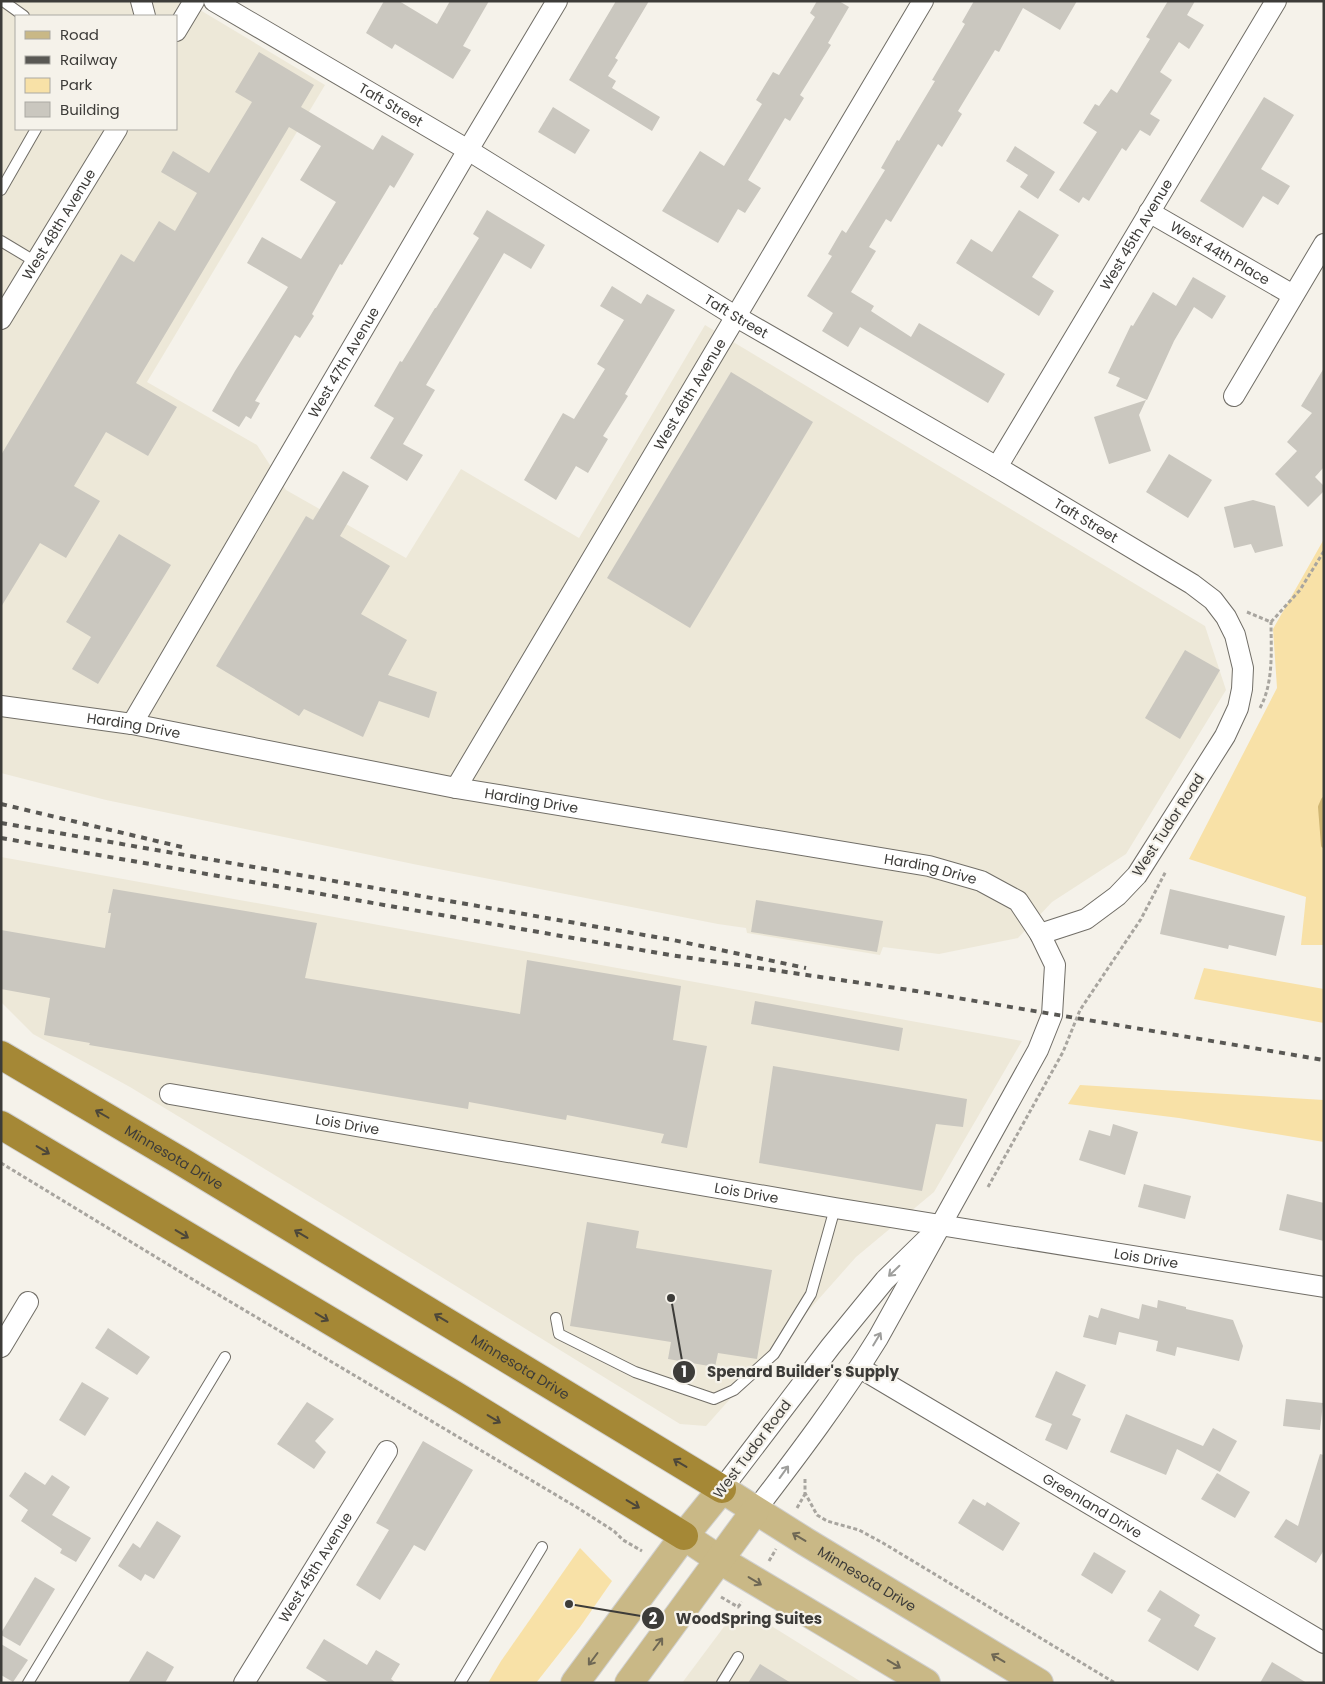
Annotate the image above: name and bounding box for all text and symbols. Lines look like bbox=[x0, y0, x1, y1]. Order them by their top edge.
legend bbox=[15, 15, 178, 130]
text: Road bbox=[60, 24, 99, 45]
text: Railway bbox=[60, 49, 118, 70]
text: Park bbox=[60, 74, 92, 95]
street label: Taft Street bbox=[355, 78, 427, 131]
text: Building bbox=[60, 99, 120, 120]
street label: West 48th Avenue bbox=[17, 165, 101, 284]
street label: West 45th Avenue bbox=[1095, 175, 1177, 294]
street label: West 44th Place bbox=[1166, 216, 1274, 290]
street label: Taft Street bbox=[700, 289, 772, 343]
street label: West 47th Avenue bbox=[303, 303, 384, 422]
street label: West 46th Avenue bbox=[649, 334, 731, 454]
street label: Taft Street bbox=[1050, 493, 1122, 547]
street label: Harding Drive bbox=[86, 708, 182, 743]
street label: West Tudor Road bbox=[1127, 770, 1209, 880]
street label: Harding Drive bbox=[483, 783, 580, 818]
street label: Harding Drive bbox=[883, 849, 980, 889]
one-way arrow bbox=[95, 1109, 109, 1119]
street label: Lois Drive bbox=[314, 1109, 381, 1140]
street label: Minnesota Drive bbox=[121, 1120, 227, 1195]
one-way arrow bbox=[35, 1146, 49, 1156]
street label: Lois Drive bbox=[713, 1178, 780, 1208]
one-way arrow bbox=[295, 1228, 309, 1238]
one-way arrow bbox=[175, 1229, 189, 1239]
street label: Lois Drive bbox=[1113, 1243, 1180, 1273]
one-way arrow bbox=[888, 1265, 900, 1277]
one-way arrow bbox=[315, 1312, 329, 1322]
one-way arrow bbox=[434, 1312, 448, 1322]
street label: Minnesota Drive bbox=[468, 1329, 574, 1405]
one-way arrow bbox=[873, 1332, 883, 1346]
callout: Spenard Builder's Supply bbox=[672, 1357, 909, 1387]
text: 1 bbox=[681, 1361, 687, 1382]
text: Spenard Builder's Supply bbox=[707, 1361, 899, 1382]
street label: West Tudor Road bbox=[708, 1396, 796, 1502]
one-way arrow bbox=[487, 1415, 501, 1425]
one-way arrow bbox=[673, 1458, 687, 1468]
one-way arrow bbox=[779, 1466, 790, 1479]
street label: Greenland Drive bbox=[1039, 1468, 1146, 1543]
one-way arrow bbox=[626, 1499, 640, 1509]
street label: West 45th Avenue bbox=[274, 1508, 357, 1626]
one-way arrow bbox=[792, 1532, 806, 1542]
street label: Minnesota Drive bbox=[814, 1541, 920, 1617]
one-way arrow bbox=[747, 1576, 761, 1586]
callout: WoodSpring Suites bbox=[640, 1603, 832, 1633]
text: 2 bbox=[649, 1608, 658, 1629]
text: WoodSpring Suites bbox=[676, 1608, 822, 1629]
one-way arrow bbox=[653, 1638, 664, 1651]
one-way arrow bbox=[588, 1652, 598, 1666]
one-way arrow bbox=[991, 1652, 1005, 1662]
one-way arrow bbox=[887, 1659, 902, 1669]

